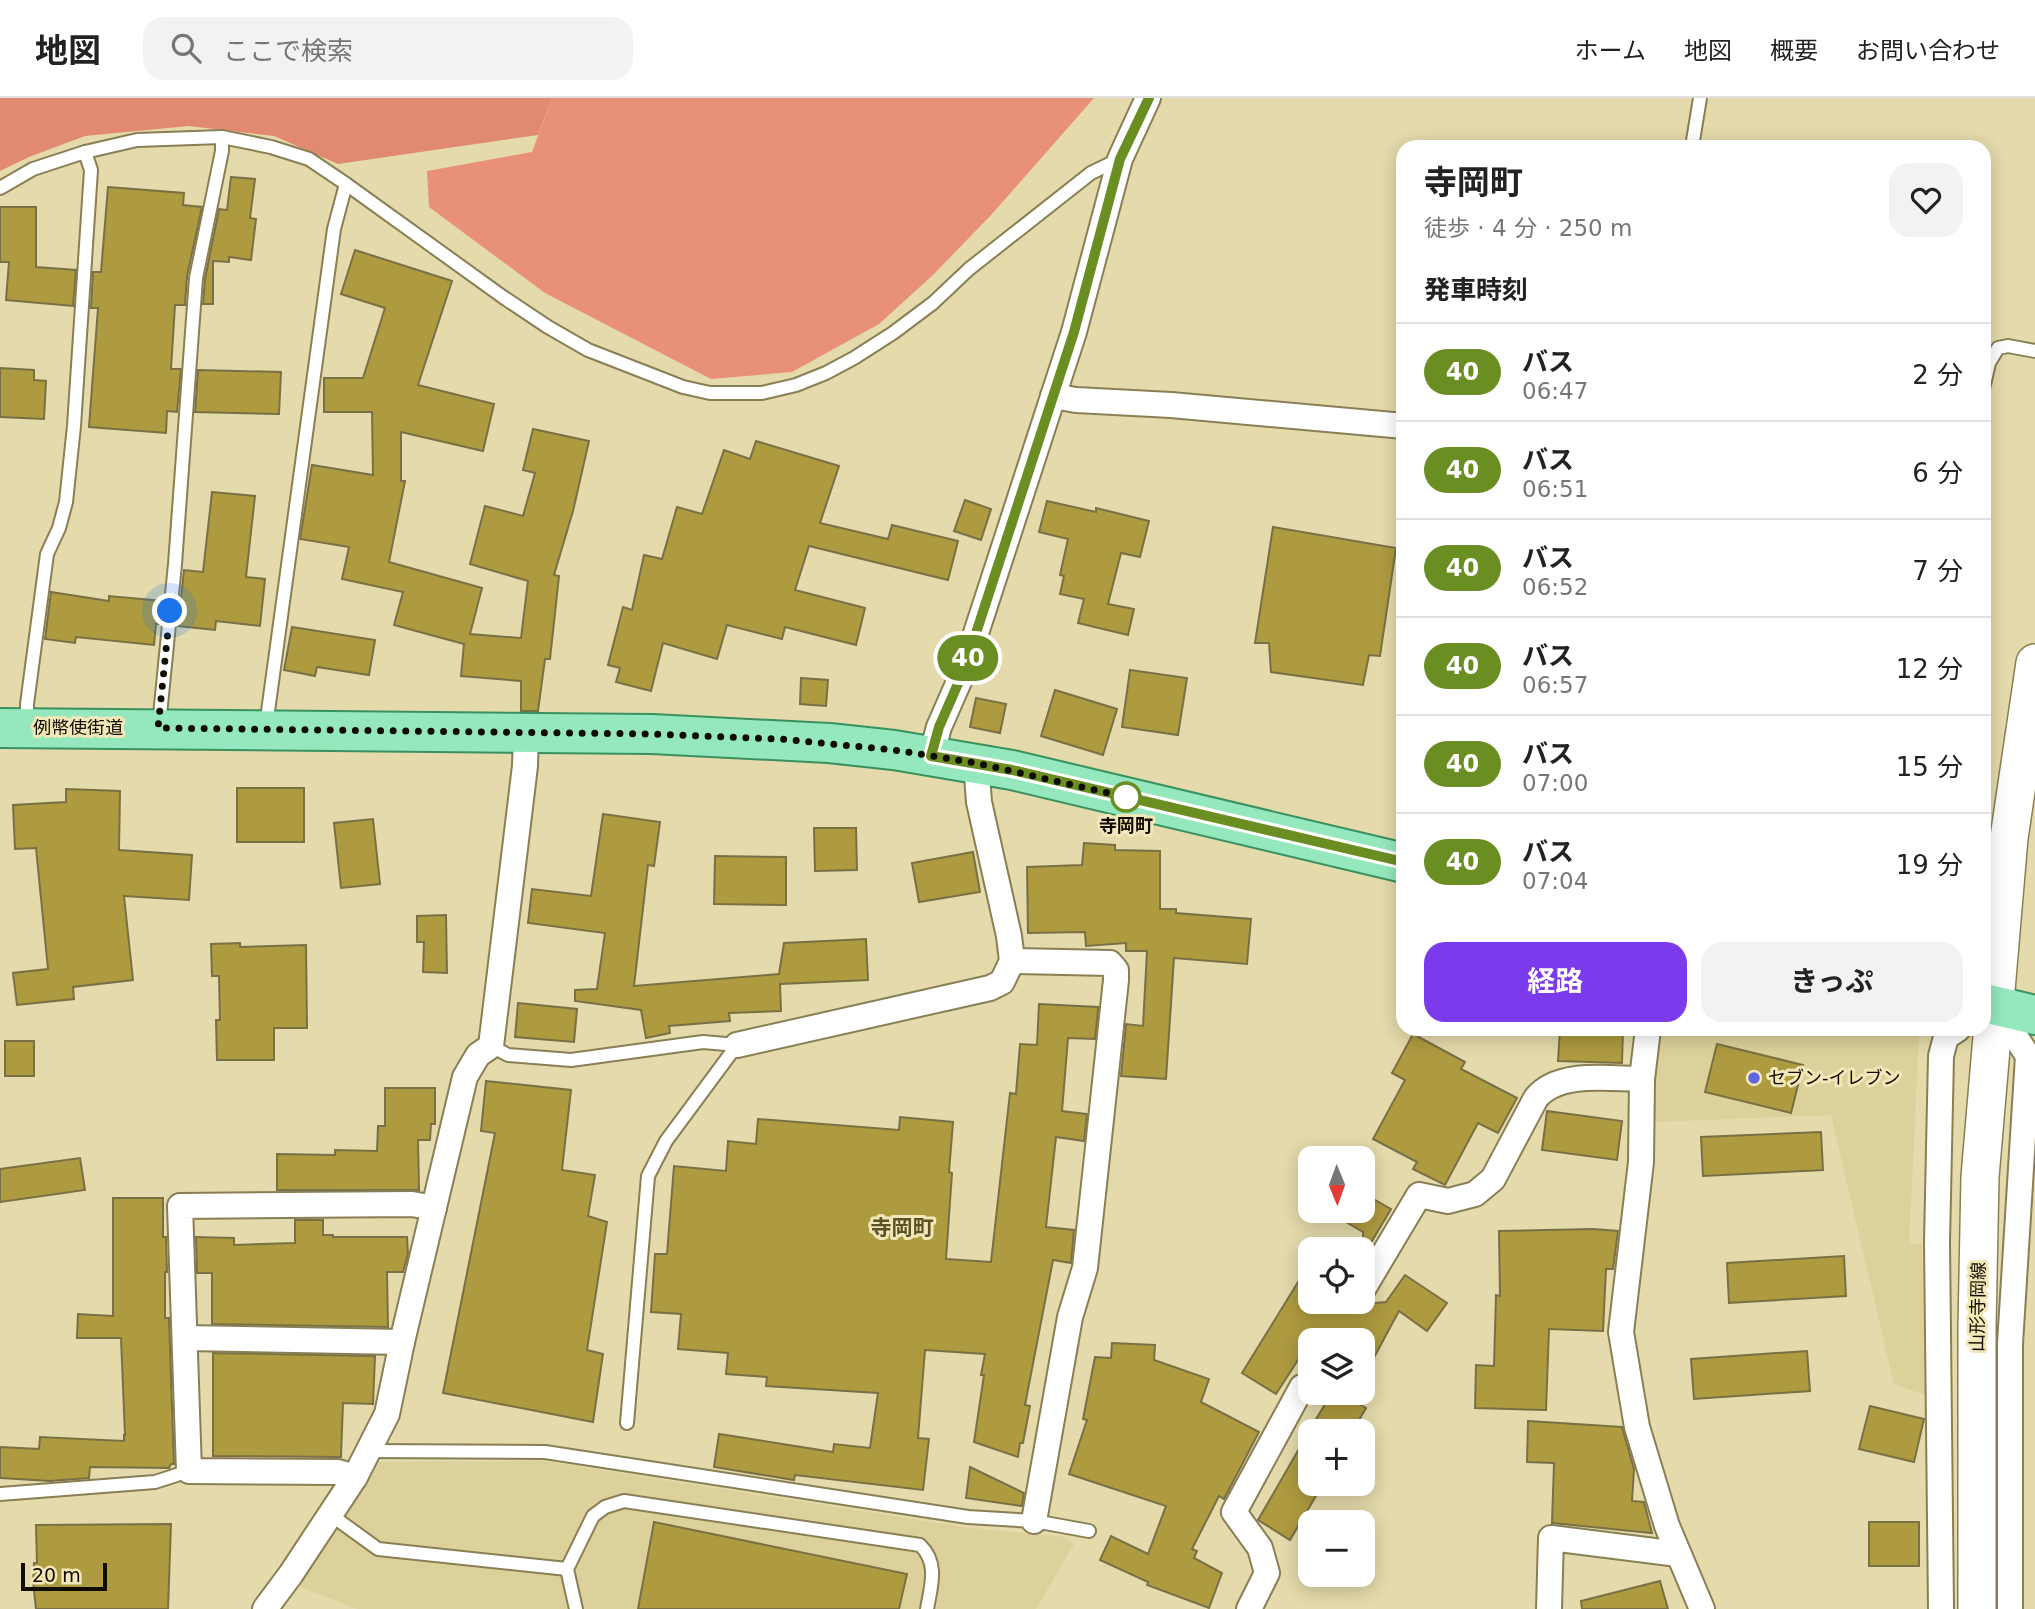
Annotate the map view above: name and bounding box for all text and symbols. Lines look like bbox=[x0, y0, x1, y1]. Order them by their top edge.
search box bbox=[143, 17, 633, 80]
icon: search bbox=[167, 29, 205, 67]
text: 地図 bbox=[35, 31, 101, 70]
text: ここで検索 bbox=[223, 36, 353, 66]
text: ホーム bbox=[1575, 37, 1646, 65]
text: 地図 bbox=[1684, 37, 1732, 65]
text: 概要 bbox=[1770, 37, 1818, 65]
text: お問い合わせ bbox=[1856, 37, 2000, 65]
text: 寺岡町 bbox=[1424, 163, 1523, 202]
button: heart bbox=[1889, 163, 1963, 237]
text: 徒歩 · 4 分 · 250 m bbox=[1424, 215, 1632, 241]
text: 発車時刻 bbox=[1424, 275, 1528, 305]
text: バス bbox=[1522, 347, 1574, 377]
text: 40 bbox=[1446, 358, 1479, 386]
text: 2 分 bbox=[1912, 360, 1963, 390]
text: 06:47 bbox=[1522, 378, 1588, 404]
text: バス bbox=[1522, 445, 1574, 475]
text: 40 bbox=[1446, 456, 1479, 484]
text: 6 分 bbox=[1912, 458, 1963, 488]
text: 06:51 bbox=[1522, 476, 1588, 502]
text: バス bbox=[1522, 543, 1574, 573]
text: 40 bbox=[1446, 554, 1479, 582]
text: 7 分 bbox=[1912, 556, 1963, 586]
text: 06:52 bbox=[1522, 574, 1588, 600]
your location bbox=[152, 593, 187, 628]
line badge: 40 bbox=[936, 635, 1000, 681]
text: バス bbox=[1522, 641, 1574, 671]
text: 40 bbox=[951, 644, 985, 672]
text: 40 bbox=[1446, 652, 1479, 680]
text: 12 分 bbox=[1896, 654, 1963, 684]
text: 06:57 bbox=[1522, 672, 1588, 698]
street label: 例幣使街道 bbox=[33, 717, 123, 738]
text: バス bbox=[1522, 739, 1574, 769]
text: 40 bbox=[1446, 750, 1479, 778]
text: 15 分 bbox=[1896, 752, 1963, 782]
text: 07:00 bbox=[1522, 770, 1588, 796]
marker: 寺岡町 bbox=[1111, 782, 1141, 812]
place label: 寺岡町 bbox=[1099, 815, 1153, 836]
text: バス bbox=[1522, 837, 1574, 867]
text: 40 bbox=[1446, 848, 1479, 876]
text: 19 分 bbox=[1896, 850, 1963, 880]
text: 07:04 bbox=[1522, 868, 1588, 894]
button: 経路 bbox=[1424, 942, 1687, 1022]
button: きっぷ bbox=[1701, 942, 1963, 1022]
place label: セブン-イレブン bbox=[1768, 1067, 1901, 1088]
marker: セブン-イレブン bbox=[1746, 1070, 1762, 1086]
north arrow bbox=[1298, 1146, 1376, 1223]
map controls bbox=[1298, 1146, 1375, 1587]
district label: 寺岡町 bbox=[871, 1216, 934, 1240]
button: locate bbox=[1298, 1237, 1375, 1314]
street label: 山形寺岡線 bbox=[1966, 1262, 1989, 1352]
button: layers bbox=[1298, 1328, 1375, 1405]
button: + bbox=[1298, 1419, 1375, 1496]
button: − bbox=[1298, 1510, 1375, 1587]
scale bar bbox=[21, 1560, 107, 1592]
text: 20 m bbox=[32, 1564, 81, 1586]

